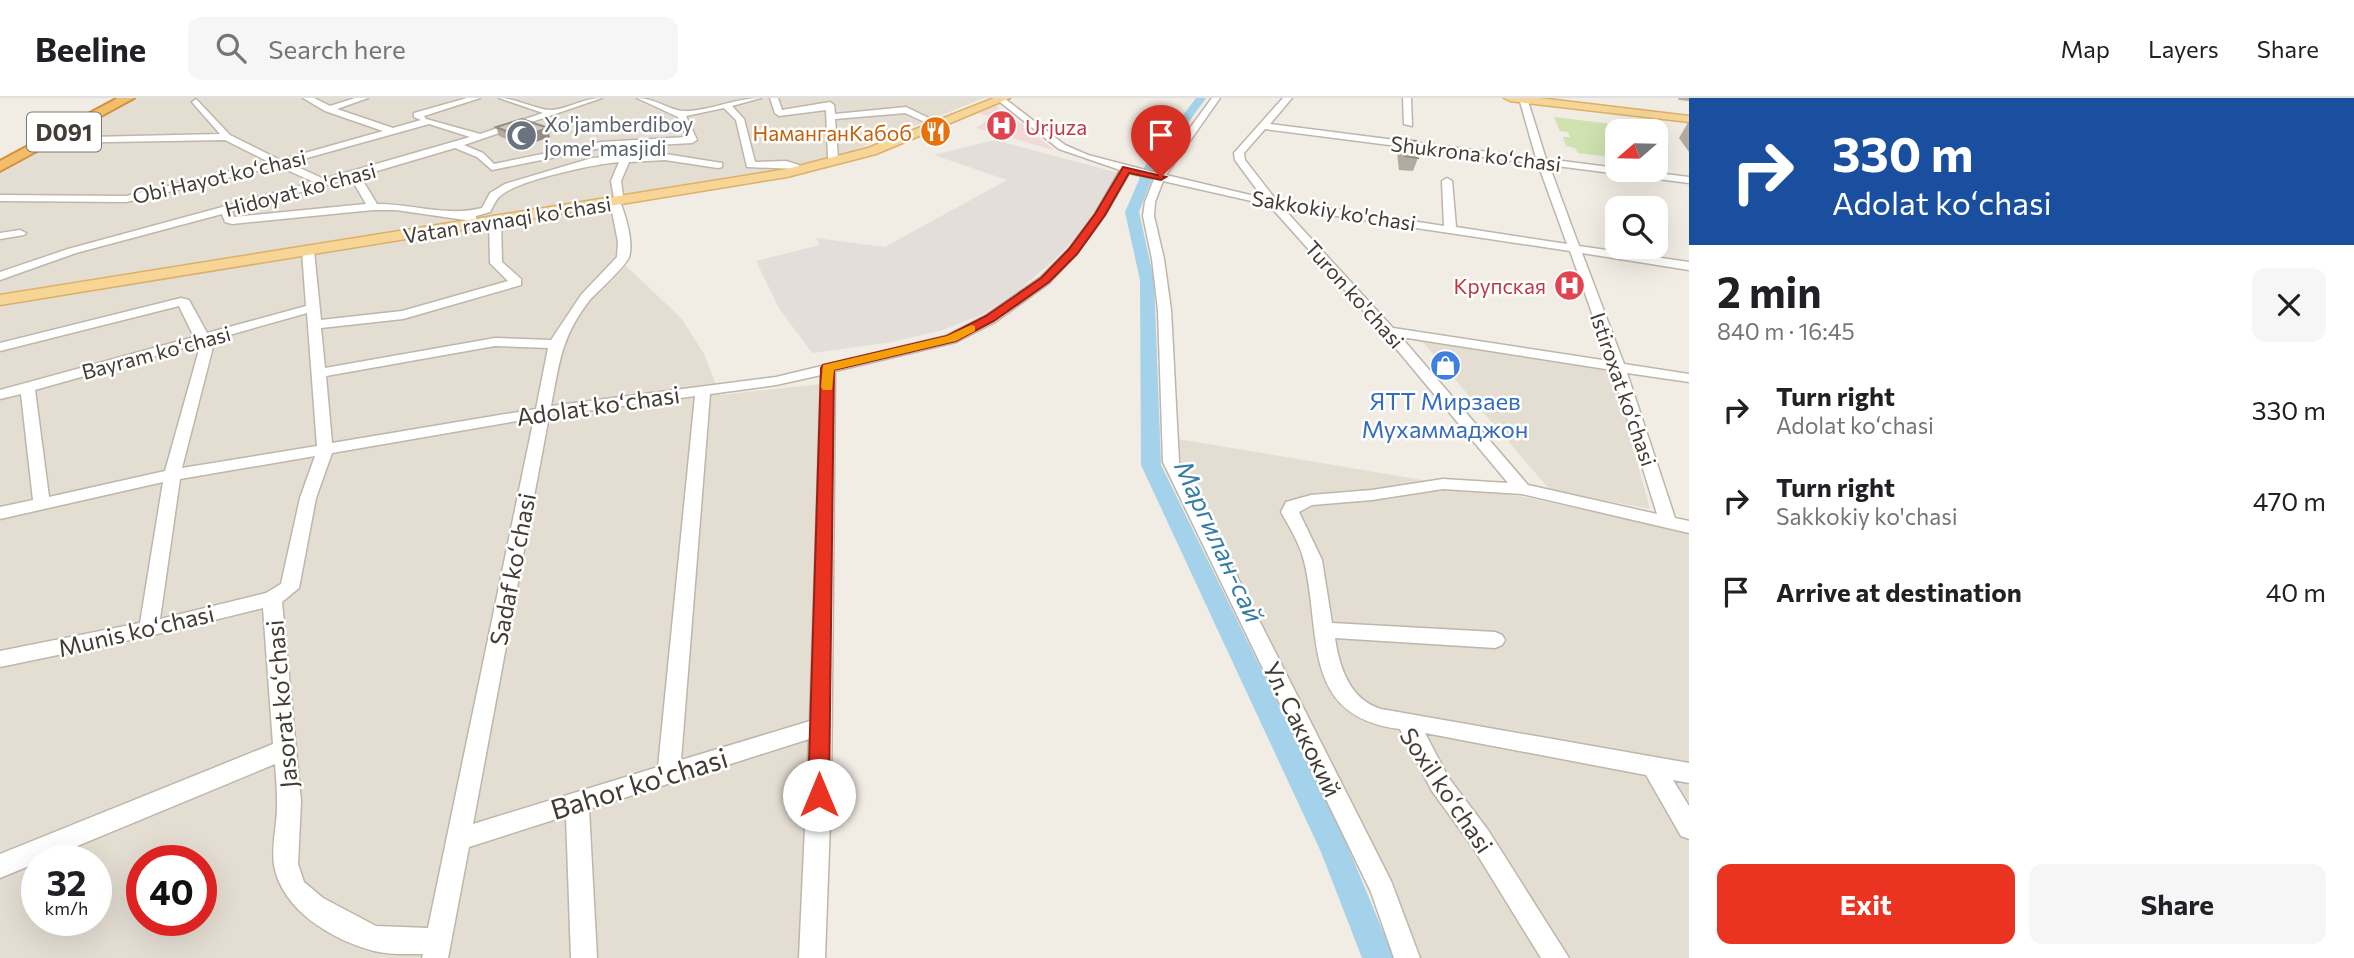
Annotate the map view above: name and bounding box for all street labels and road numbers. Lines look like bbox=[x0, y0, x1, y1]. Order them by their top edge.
road number: D091 bbox=[27, 112, 101, 152]
street label: Shukrona koʻchasi bbox=[1389, 130, 1563, 176]
street label: Obi Hayot koʻchasi bbox=[130, 144, 308, 208]
street label: Hidoyat ko'chasi bbox=[222, 157, 378, 221]
street label: Sakkokiy ko'chasi bbox=[1250, 185, 1418, 235]
street label: Vatan ravnaqi ko'chasi bbox=[401, 190, 613, 248]
street label: Turon ko'chasi bbox=[1300, 235, 1410, 353]
street label: Istiroxat koʻchasi bbox=[1586, 309, 1662, 469]
street label: Bayram koʻchasi bbox=[79, 320, 233, 384]
street label: Adolat koʻchasi bbox=[514, 379, 682, 431]
street label: Sadaf koʻchasi bbox=[483, 490, 541, 648]
street label: Munis koʻchasi bbox=[55, 598, 217, 662]
street label: Jasorat koʻchasi bbox=[259, 619, 303, 789]
street label: Ул. Саккокий bbox=[1258, 657, 1348, 801]
street label: Soxil koʻchasi bbox=[1394, 722, 1500, 858]
street label: Bahor ko'chasi bbox=[546, 740, 732, 826]

